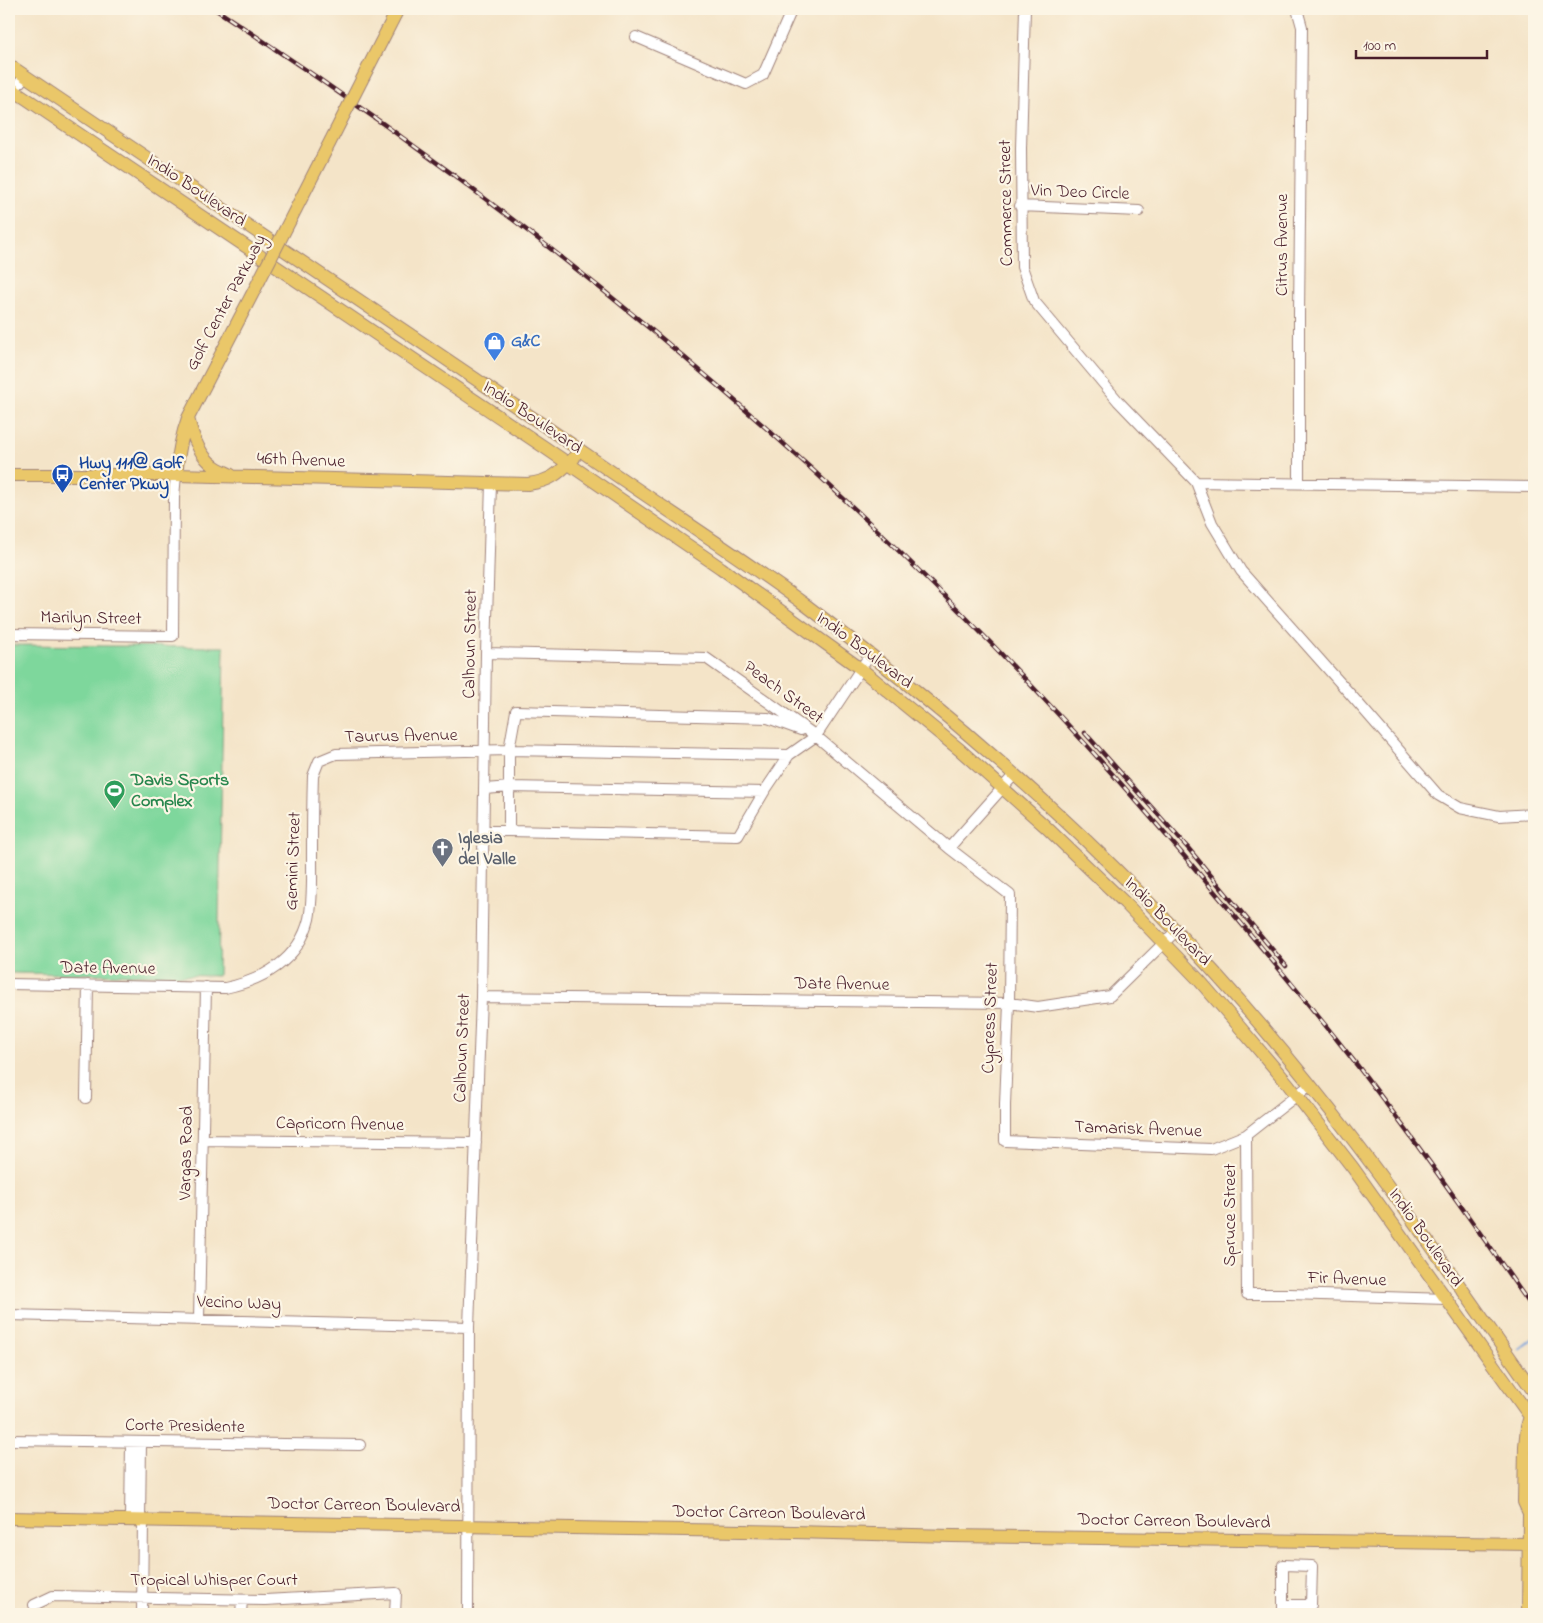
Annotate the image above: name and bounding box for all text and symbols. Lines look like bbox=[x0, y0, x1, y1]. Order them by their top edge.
scale bar bbox=[1356, 28, 1487, 60]
text: 100 m bbox=[1363, 35, 1396, 57]
street label: Commerce Street bbox=[993, 139, 1021, 267]
street label: Indio Boulevard bbox=[141, 148, 251, 234]
street label: Vin Deo Circle bbox=[1029, 178, 1131, 208]
street label: Citrus Avenue bbox=[1270, 193, 1296, 296]
street label: Golf Center Parkway bbox=[180, 230, 274, 376]
place label: G&C bbox=[511, 329, 541, 355]
shop icon: G&C bbox=[483, 330, 507, 361]
street label: Indio Boulevard bbox=[477, 375, 587, 461]
street label: 46th Avenue bbox=[256, 446, 346, 476]
place label: Hwy 111@ Golf Center Pkwy bbox=[79, 451, 184, 499]
bus stop icon: Hwy 111@ Golf Center Pkwy bbox=[51, 462, 75, 493]
street label: Calhoun Street bbox=[457, 589, 485, 699]
street label: Marilyn Street bbox=[40, 605, 142, 633]
street label: Indio Boulevard bbox=[810, 606, 918, 696]
street label: Peach Street bbox=[738, 655, 828, 731]
street label: Taurus Avenue bbox=[344, 723, 459, 751]
place label: Davis Sports Complex bbox=[130, 768, 229, 815]
sports icon: Davis Sports Complex bbox=[103, 779, 127, 810]
street label: Gemini Street bbox=[279, 811, 309, 911]
place label: Iglesia del Valle bbox=[458, 826, 517, 873]
church icon: Iglesia del Valle bbox=[430, 837, 454, 868]
street label: Indio Boulevard bbox=[1118, 871, 1216, 973]
street label: Date Avenue bbox=[59, 955, 157, 983]
street label: Cypress Street bbox=[976, 962, 1006, 1074]
street label: Date Avenue bbox=[793, 971, 891, 999]
street label: Calhoun Street bbox=[448, 993, 478, 1103]
street label: Vargas Road bbox=[173, 1106, 202, 1201]
street label: Capricorn Avenue bbox=[276, 1111, 405, 1139]
street label: Tamarisk Avenue bbox=[1074, 1115, 1203, 1145]
street label: Spruce Street bbox=[1218, 1163, 1244, 1267]
street label: Indio Boulevard bbox=[1381, 1183, 1469, 1293]
street label: Fir Avenue bbox=[1306, 1266, 1388, 1294]
street label: Vecino Way bbox=[195, 1290, 282, 1318]
street label: Corte Presidente bbox=[125, 1413, 246, 1441]
street label: Doctor Carreon Boulevard bbox=[266, 1491, 461, 1521]
street label: Doctor Carreon Boulevard bbox=[671, 1499, 866, 1529]
street label: Doctor Carreon Boulevard bbox=[1076, 1507, 1271, 1537]
street label: Tropical Whisper Court bbox=[130, 1568, 298, 1594]

